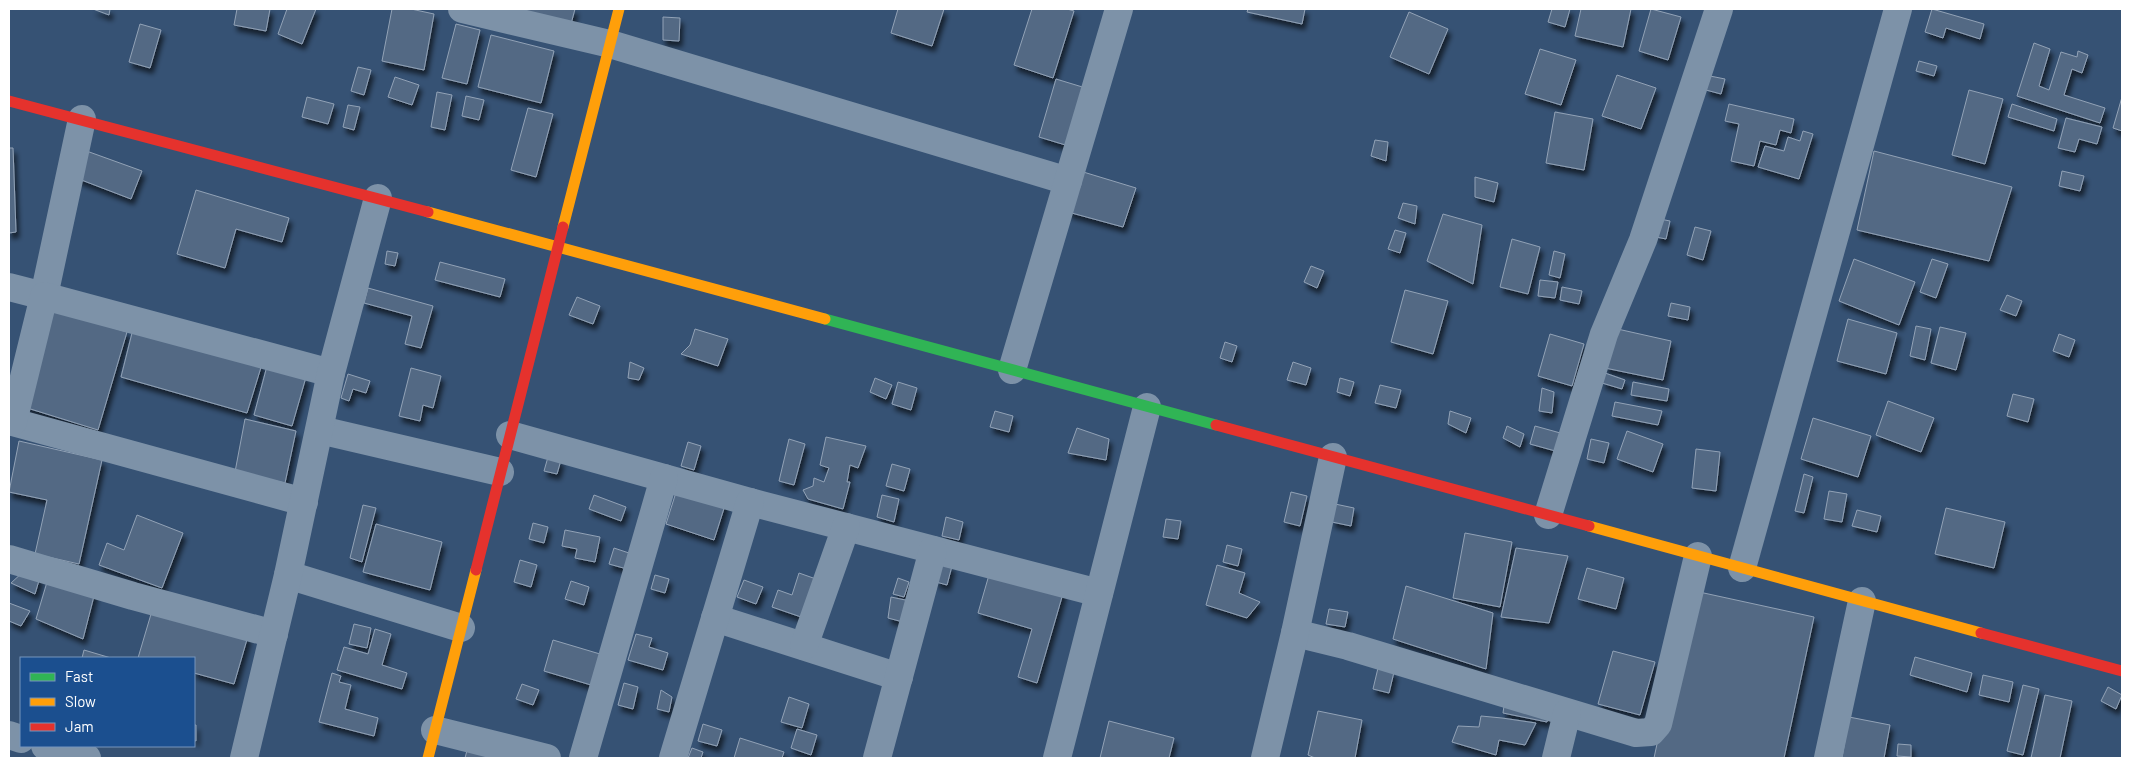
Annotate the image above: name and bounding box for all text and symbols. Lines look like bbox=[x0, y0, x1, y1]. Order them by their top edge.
legend bbox=[20, 657, 195, 747]
text: Fast bbox=[65, 667, 93, 685]
text: Slow bbox=[65, 692, 96, 710]
text: Jam bbox=[65, 717, 94, 735]

